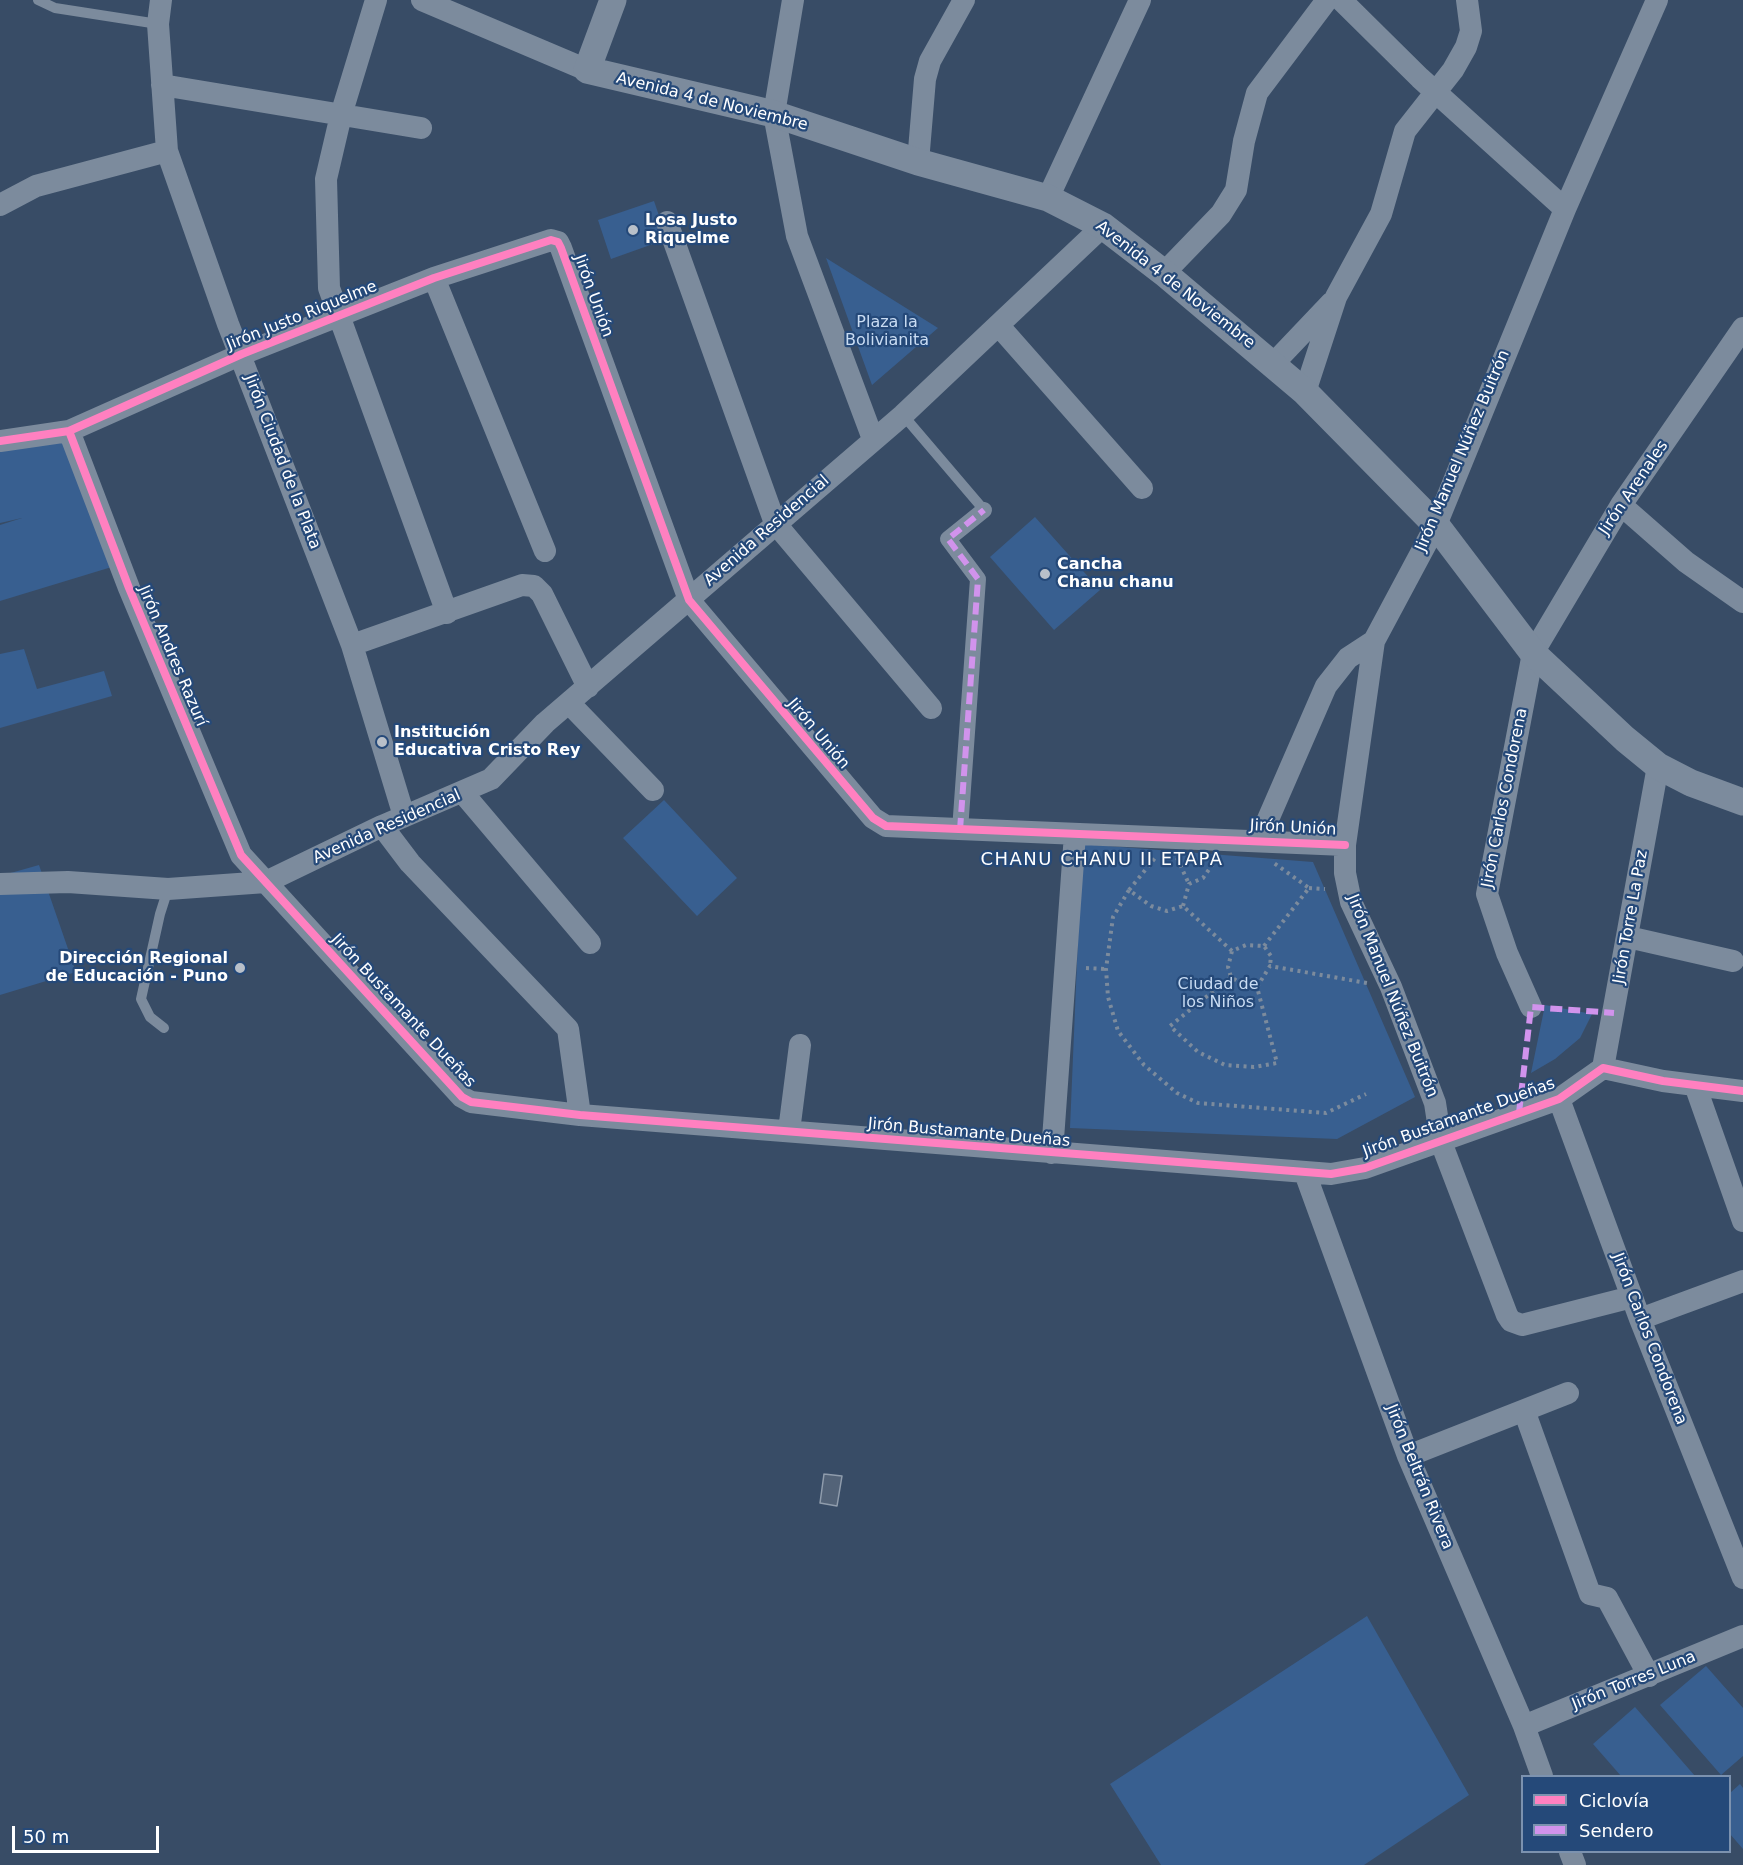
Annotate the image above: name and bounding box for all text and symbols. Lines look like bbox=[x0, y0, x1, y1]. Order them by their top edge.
street label: Avenida 4 de Noviembre bbox=[614, 69, 810, 135]
place label: Losa Justo Riquelme bbox=[645, 211, 738, 249]
street label: Avenida 4 de Noviembre bbox=[1092, 217, 1258, 353]
marker: Losa Justo Riquelme bbox=[626, 223, 640, 237]
street label: Jirón Unión bbox=[569, 252, 617, 340]
street label: Jirón Justo Riquelme bbox=[224, 277, 380, 355]
park label: Plaza la Bolivianita bbox=[845, 313, 929, 351]
street label: Jirón Manuel Núñez Buitrón bbox=[1412, 347, 1514, 555]
street label: Jirón Ciudad de la Plata bbox=[240, 372, 324, 552]
street label: Jirón Arenales bbox=[1595, 437, 1673, 539]
street label: Avenida Residencial bbox=[700, 471, 834, 591]
place label: Cancha Chanu chanu bbox=[1057, 555, 1174, 593]
marker: Cancha Chanu chanu bbox=[1038, 567, 1052, 581]
street label: Jirón Andres Razurí bbox=[134, 583, 210, 729]
street label: Jirón Unión bbox=[783, 695, 853, 773]
street label: Jirón Carlos Condorena bbox=[1478, 707, 1532, 889]
place label: Institución Educativa Cristo Rey bbox=[394, 723, 580, 761]
marker: Institución Educativa Cristo Rey bbox=[375, 735, 389, 749]
street label: Avenida Residencial bbox=[310, 786, 464, 868]
street label: Jirón Unión bbox=[1249, 816, 1337, 840]
district label: CHANU CHANU II ETAPA bbox=[980, 849, 1224, 871]
street label: Jirón Torre La Paz bbox=[1610, 849, 1652, 985]
street label: Jirón Manuel Núñez Buitrón bbox=[1342, 892, 1442, 1100]
street label: Jirón Bustamante Dueñas bbox=[327, 930, 479, 1092]
place label: Dirección Regional de Educación - Puno bbox=[45, 949, 228, 987]
marker: Dirección Regional de Educación - Puno bbox=[233, 961, 247, 975]
park label: Ciudad de los Niños bbox=[1178, 975, 1258, 1013]
street label: Jirón Bustamante Dueñas bbox=[1360, 1074, 1558, 1162]
street label: Jirón Bustamante Dueñas bbox=[867, 1115, 1071, 1151]
street label: Jirón Carlos Condorena bbox=[1607, 1250, 1691, 1428]
street label: Jirón Beltrán Rivera bbox=[1381, 1402, 1457, 1552]
street label: Jirón Torres Luna bbox=[1569, 1647, 1699, 1715]
legend bbox=[1521, 1775, 1731, 1853]
text: Ciclovía bbox=[1579, 1790, 1649, 1811]
scale bar bbox=[15, 1814, 162, 1852]
text: Sendero bbox=[1579, 1820, 1653, 1841]
text: 50 m bbox=[23, 1826, 69, 1847]

